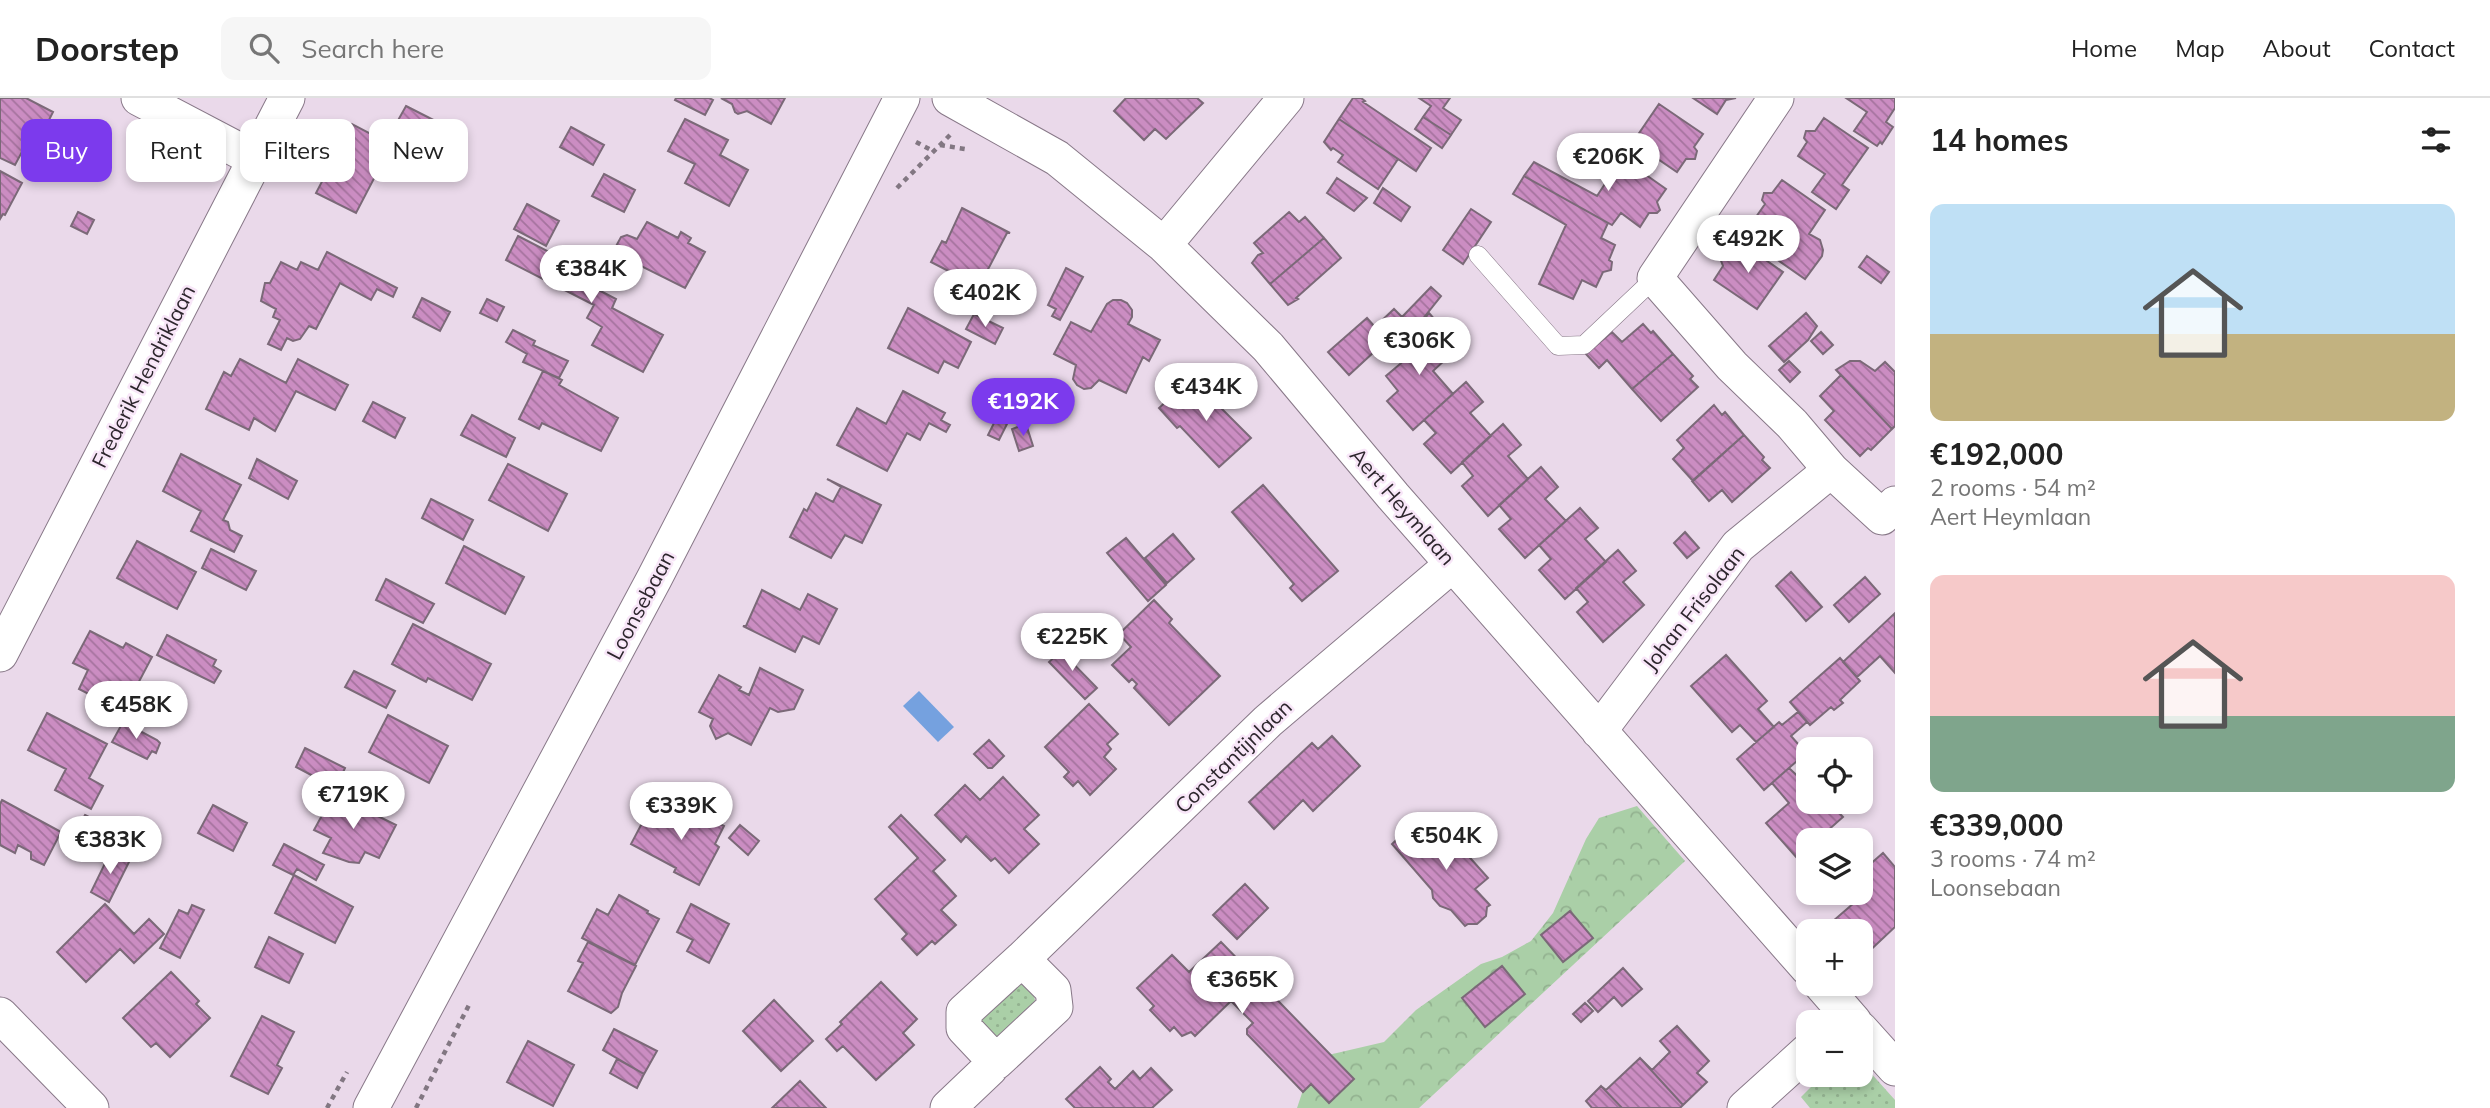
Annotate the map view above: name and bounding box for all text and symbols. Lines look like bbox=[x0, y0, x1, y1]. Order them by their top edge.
search box bbox=[221, 17, 711, 80]
text: Doorstep bbox=[35, 28, 179, 69]
icon: search bbox=[245, 29, 283, 67]
text: Search here bbox=[301, 32, 444, 65]
text: Home bbox=[2071, 33, 2137, 63]
text: Map bbox=[2175, 33, 2225, 63]
text: About bbox=[2263, 33, 2331, 63]
text: Contact bbox=[2369, 33, 2455, 63]
chip: Buy bbox=[21, 119, 112, 182]
chip: Rent bbox=[126, 119, 226, 182]
chip: Filters bbox=[240, 119, 355, 182]
chip: New bbox=[369, 119, 468, 182]
text: 14 homes bbox=[1930, 121, 2069, 159]
icon: filters bbox=[2417, 121, 2455, 159]
pin: €206K bbox=[1559, 134, 1657, 193]
text: €206K bbox=[1573, 141, 1643, 170]
pin: €492K bbox=[1699, 216, 1797, 275]
text: €492K bbox=[1713, 223, 1783, 252]
pin: €384K bbox=[542, 246, 640, 305]
icon: home bbox=[2130, 250, 2256, 376]
text: €384K bbox=[556, 253, 626, 282]
pin: €402K bbox=[936, 270, 1034, 329]
text: €402K bbox=[950, 277, 1020, 306]
street label: Frederik Hendriklaan bbox=[86, 280, 200, 472]
pin: €306K bbox=[1370, 317, 1468, 377]
text: €306K bbox=[1384, 325, 1454, 354]
pin: €434K bbox=[1157, 364, 1255, 423]
text: €434K bbox=[1171, 371, 1241, 400]
pin: €192K bbox=[974, 378, 1072, 438]
text: €192K bbox=[988, 386, 1058, 415]
text: €192,000 bbox=[1930, 435, 2063, 473]
street label: Aert Heymlaan bbox=[1345, 442, 1461, 570]
text: 2 rooms · 54 m² bbox=[1930, 473, 2096, 502]
text: Aert Heymlaan bbox=[1930, 502, 2091, 531]
street label: Johan Frisolaan bbox=[1636, 541, 1750, 675]
street label: Loonsebaan bbox=[600, 546, 680, 664]
pin: €225K bbox=[1023, 614, 1121, 673]
text: €225K bbox=[1037, 621, 1107, 650]
icon: home bbox=[2130, 621, 2256, 747]
pin: €458K bbox=[87, 682, 185, 741]
text: €458K bbox=[101, 689, 171, 718]
street label: Constantijnlaan bbox=[1169, 694, 1297, 818]
map controls bbox=[1796, 737, 1873, 1087]
button: locate bbox=[1796, 737, 1873, 814]
pin: €719K bbox=[304, 772, 402, 831]
text: €719K bbox=[318, 779, 388, 808]
pin: €339K bbox=[632, 782, 730, 842]
text: €339K bbox=[646, 790, 716, 819]
text: €339,000 bbox=[1930, 806, 2063, 844]
pin: €504K bbox=[1397, 812, 1495, 872]
pin: €383K bbox=[61, 816, 159, 876]
text: €504K bbox=[1411, 820, 1481, 849]
text: €383K bbox=[75, 824, 145, 853]
button: layers bbox=[1796, 828, 1873, 905]
text: 3 rooms · 74 m² bbox=[1930, 844, 2096, 873]
text: Loonsebaan bbox=[1930, 873, 2061, 902]
button: + bbox=[1796, 919, 1873, 996]
pin: €365K bbox=[1193, 956, 1291, 1016]
text: €365K bbox=[1207, 964, 1277, 993]
button: − bbox=[1796, 1010, 1873, 1087]

